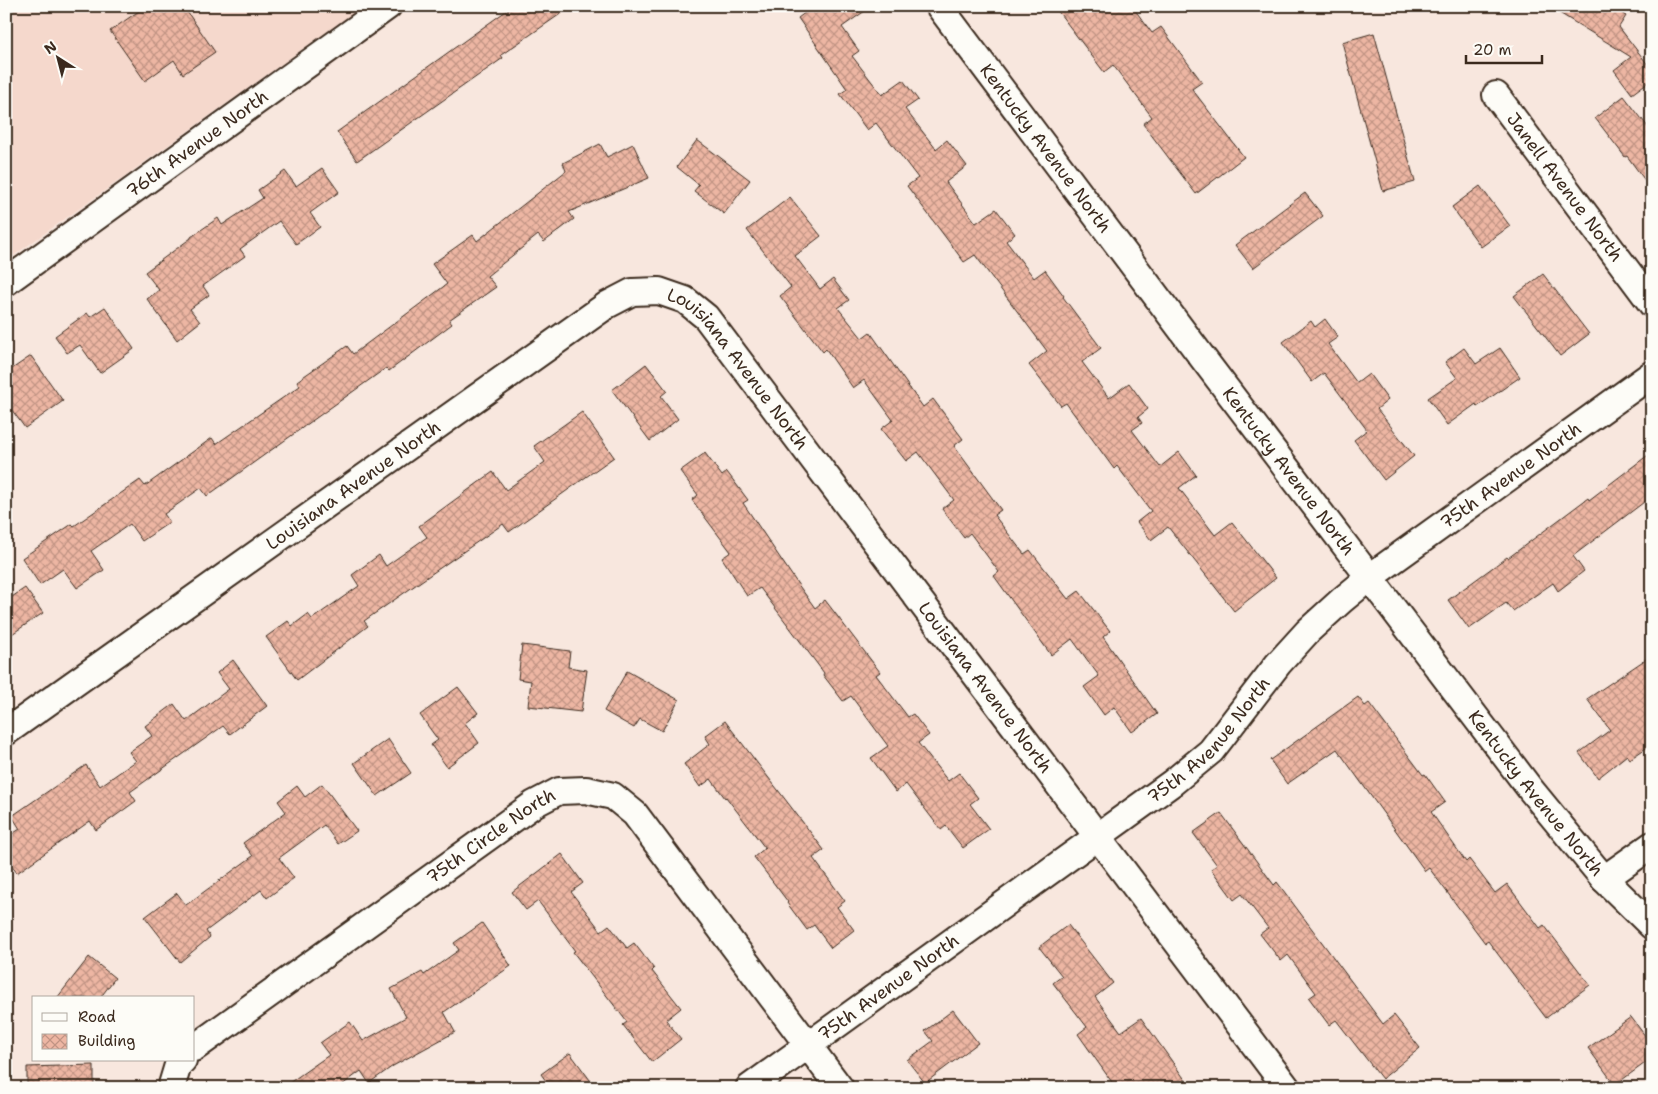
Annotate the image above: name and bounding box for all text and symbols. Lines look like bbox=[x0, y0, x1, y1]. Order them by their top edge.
north arrow bbox=[32, 32, 82, 82]
scale bar bbox=[1466, 32, 1542, 64]
text: N bbox=[41, 37, 60, 58]
text: 20 m bbox=[1473, 40, 1512, 60]
street label: Kentucky Avenue North bbox=[975, 59, 1117, 238]
street label: 76th Avenue North bbox=[121, 84, 273, 203]
street label: Janell Avenue North bbox=[1501, 108, 1628, 267]
street label: Louisiana Avenue North bbox=[664, 283, 814, 455]
street label: Kentucky Avenue North bbox=[1217, 382, 1360, 560]
street label: Louisiana Avenue North bbox=[261, 415, 445, 556]
street label: 75th Avenue North bbox=[1435, 417, 1586, 535]
street label: Louisiana Avenue North bbox=[913, 597, 1058, 778]
street label: 75th Avenue North bbox=[1142, 672, 1276, 809]
street label: Kentucky Avenue North bbox=[1463, 705, 1609, 881]
street label: 75th Circle North bbox=[422, 783, 560, 889]
street label: 75th Avenue North bbox=[813, 928, 964, 1046]
legend bbox=[32, 996, 195, 1062]
text: Road bbox=[78, 1007, 116, 1027]
text: Building bbox=[78, 1031, 135, 1051]

